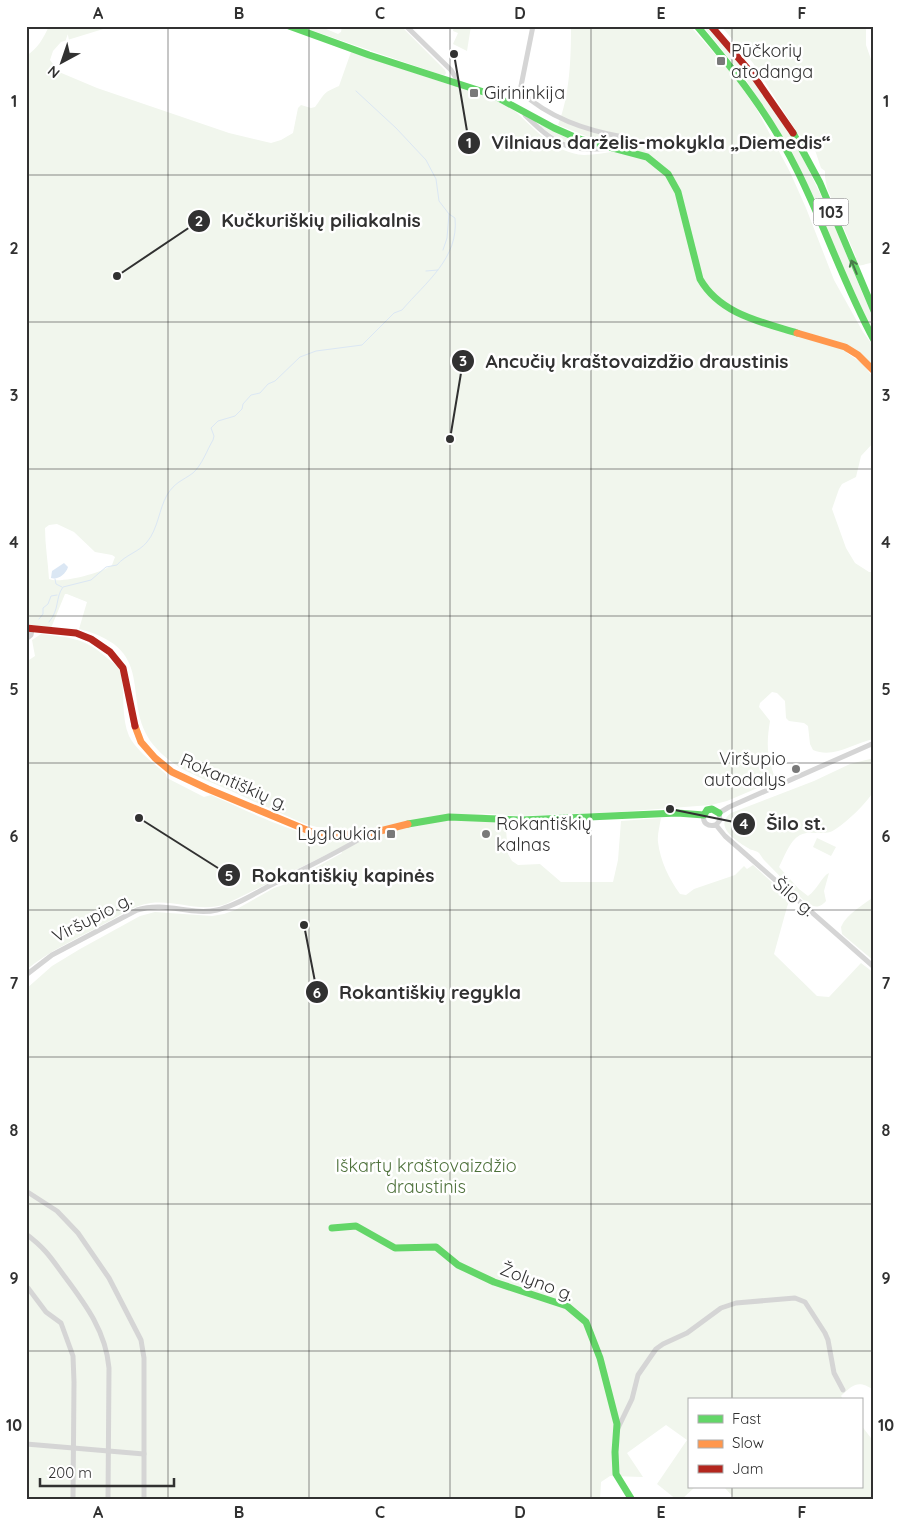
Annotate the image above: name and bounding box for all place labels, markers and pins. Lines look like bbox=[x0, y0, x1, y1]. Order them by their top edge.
place label: Pūčkorių atodanga bbox=[731, 39, 813, 83]
marker: Pūčkorių atodanga bbox=[715, 55, 727, 67]
place label: Girininkija bbox=[484, 81, 565, 104]
marker: Girininkija bbox=[468, 87, 480, 99]
callout: Vilniaus darželis-mokykla „Diemedis“ bbox=[457, 126, 841, 160]
callout: Kučkuriškių piliakalnis bbox=[187, 204, 431, 238]
callout: Ancučių kraštovaizdžio draustinis bbox=[451, 344, 799, 378]
place label: Viršupio autodalys bbox=[704, 747, 786, 791]
marker: Viršupio autodalys bbox=[790, 763, 802, 775]
callout: Šilo st. bbox=[731, 807, 836, 841]
place label: Rokantiškių kalnas bbox=[496, 812, 592, 856]
place label: Lyglaukiai bbox=[297, 822, 381, 845]
marker: Lyglaukiai bbox=[385, 828, 397, 840]
marker: Rokantiškių kalnas bbox=[480, 828, 492, 840]
callout: Rokantiškių kapinės bbox=[216, 858, 444, 892]
callout: Rokantiškių regykla bbox=[304, 975, 531, 1009]

